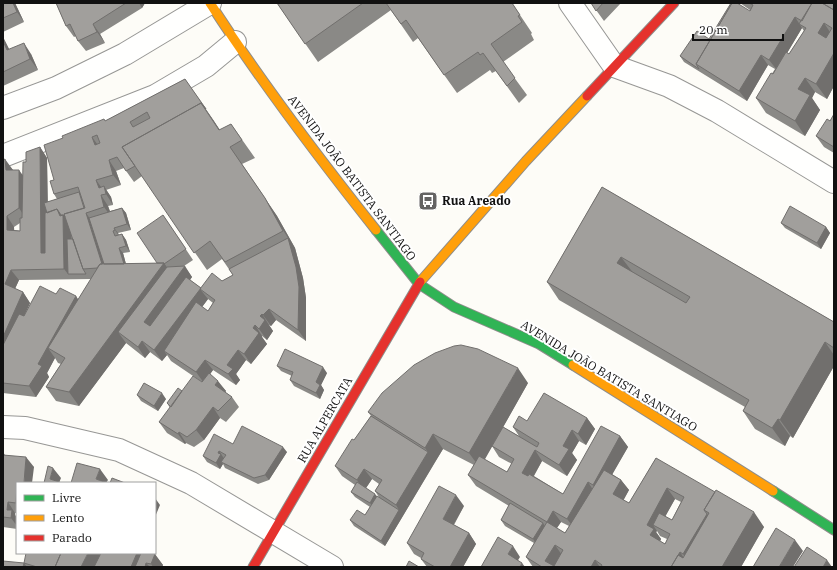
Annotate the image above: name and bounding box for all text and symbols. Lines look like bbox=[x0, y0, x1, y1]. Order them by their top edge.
scale bar bbox=[693, 16, 783, 42]
text: 20 m bbox=[699, 22, 728, 37]
street label: AVENIDA JOÃO BATISTA SANTIAGO bbox=[285, 92, 420, 263]
bus stop icon: Rua Areado bbox=[417, 190, 439, 212]
place label: Rua Areado bbox=[442, 193, 511, 208]
street label: AVENIDA JOÃO BATISTA SANTIAGO bbox=[518, 317, 700, 434]
street label: RUA ALPERCATA bbox=[294, 374, 356, 465]
legend bbox=[16, 482, 156, 554]
text: Livre bbox=[52, 490, 81, 505]
text: Lento bbox=[52, 510, 84, 525]
text: Parado bbox=[52, 530, 92, 545]

